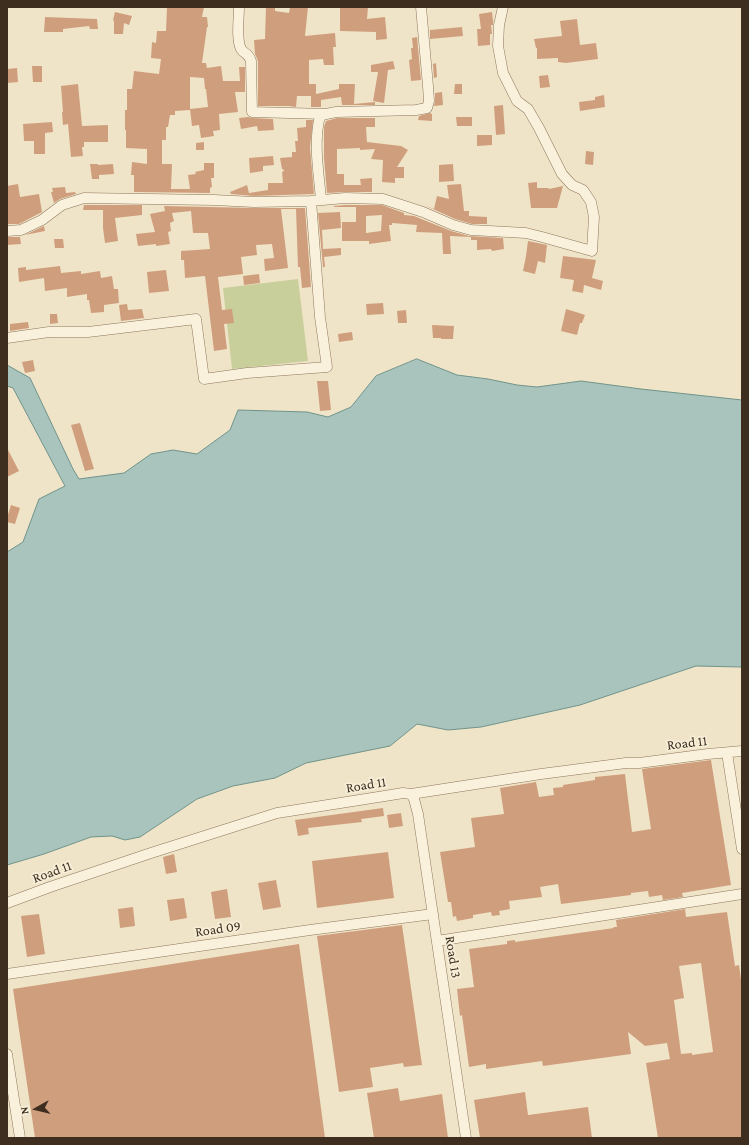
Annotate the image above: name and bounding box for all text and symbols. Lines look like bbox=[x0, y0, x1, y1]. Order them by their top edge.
street label: Road 11 bbox=[666, 732, 708, 754]
street label: Road 11 bbox=[345, 774, 387, 796]
street label: Road 11 bbox=[30, 857, 74, 887]
street label: Road 09 bbox=[194, 917, 242, 941]
street label: Road 13 bbox=[441, 935, 465, 979]
north arrow bbox=[16, 1089, 56, 1129]
text: N bbox=[18, 1106, 31, 1115]

